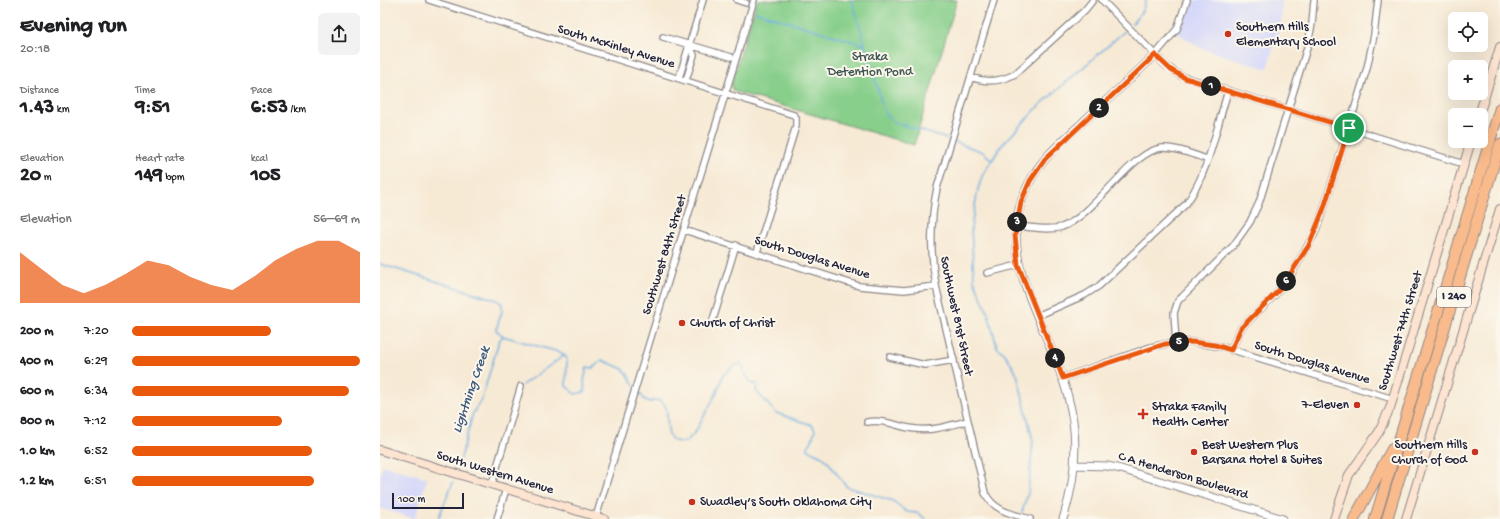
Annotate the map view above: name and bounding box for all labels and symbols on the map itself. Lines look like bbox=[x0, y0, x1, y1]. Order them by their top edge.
place label: Southern Hills Elementary School bbox=[1236, 20, 1336, 50]
street label: South McKinley Avenue bbox=[555, 22, 677, 72]
marker: Southern Hills Elementary School bbox=[1223, 29, 1233, 39]
park label: Straka Detention Pond bbox=[826, 50, 914, 80]
pin: 1 bbox=[1201, 76, 1221, 96]
pin: 2 bbox=[1089, 98, 1109, 118]
pin bbox=[1332, 111, 1366, 145]
street label: Southwest 84th Street bbox=[640, 192, 691, 317]
pin: 3 bbox=[1007, 212, 1027, 232]
street label: South Douglas Avenue bbox=[752, 233, 872, 283]
street label: Southwest 81st Street bbox=[936, 255, 976, 379]
street label: Southwest 74th Street bbox=[1376, 268, 1427, 393]
pin: 6 bbox=[1276, 271, 1296, 291]
road number: I 240 bbox=[1437, 287, 1471, 307]
place label: Church of Christ bbox=[690, 316, 776, 331]
marker: Church of Christ bbox=[677, 318, 687, 328]
pin: 5 bbox=[1169, 332, 1189, 352]
street label: South Douglas Avenue bbox=[1252, 338, 1372, 388]
water label: Lightning Creek bbox=[449, 343, 495, 435]
pin: 4 bbox=[1045, 348, 1065, 368]
place label: 7-Eleven bbox=[1301, 398, 1350, 413]
place label: Straka Family Health Center bbox=[1152, 400, 1230, 430]
marker: 7-Eleven bbox=[1352, 400, 1362, 410]
marker: Straka Family Health Center bbox=[1137, 408, 1149, 420]
place label: Best Western Plus Barsana Hotel & Suites bbox=[1201, 438, 1323, 468]
place label: Southern Hills Church of God bbox=[1391, 438, 1468, 468]
marker: Best Western Plus Barsana Hotel & Suites bbox=[1189, 447, 1199, 457]
marker: Southern Hills Church of God bbox=[1470, 447, 1480, 457]
street label: South Western Avenue bbox=[435, 448, 556, 498]
street label: C A Henderson Boulevard bbox=[1116, 449, 1251, 503]
scale bar bbox=[392, 491, 464, 510]
place label: Swadley’s South Oklahoma City bbox=[700, 495, 872, 510]
marker: Swadley’s South Oklahoma City bbox=[687, 497, 697, 507]

